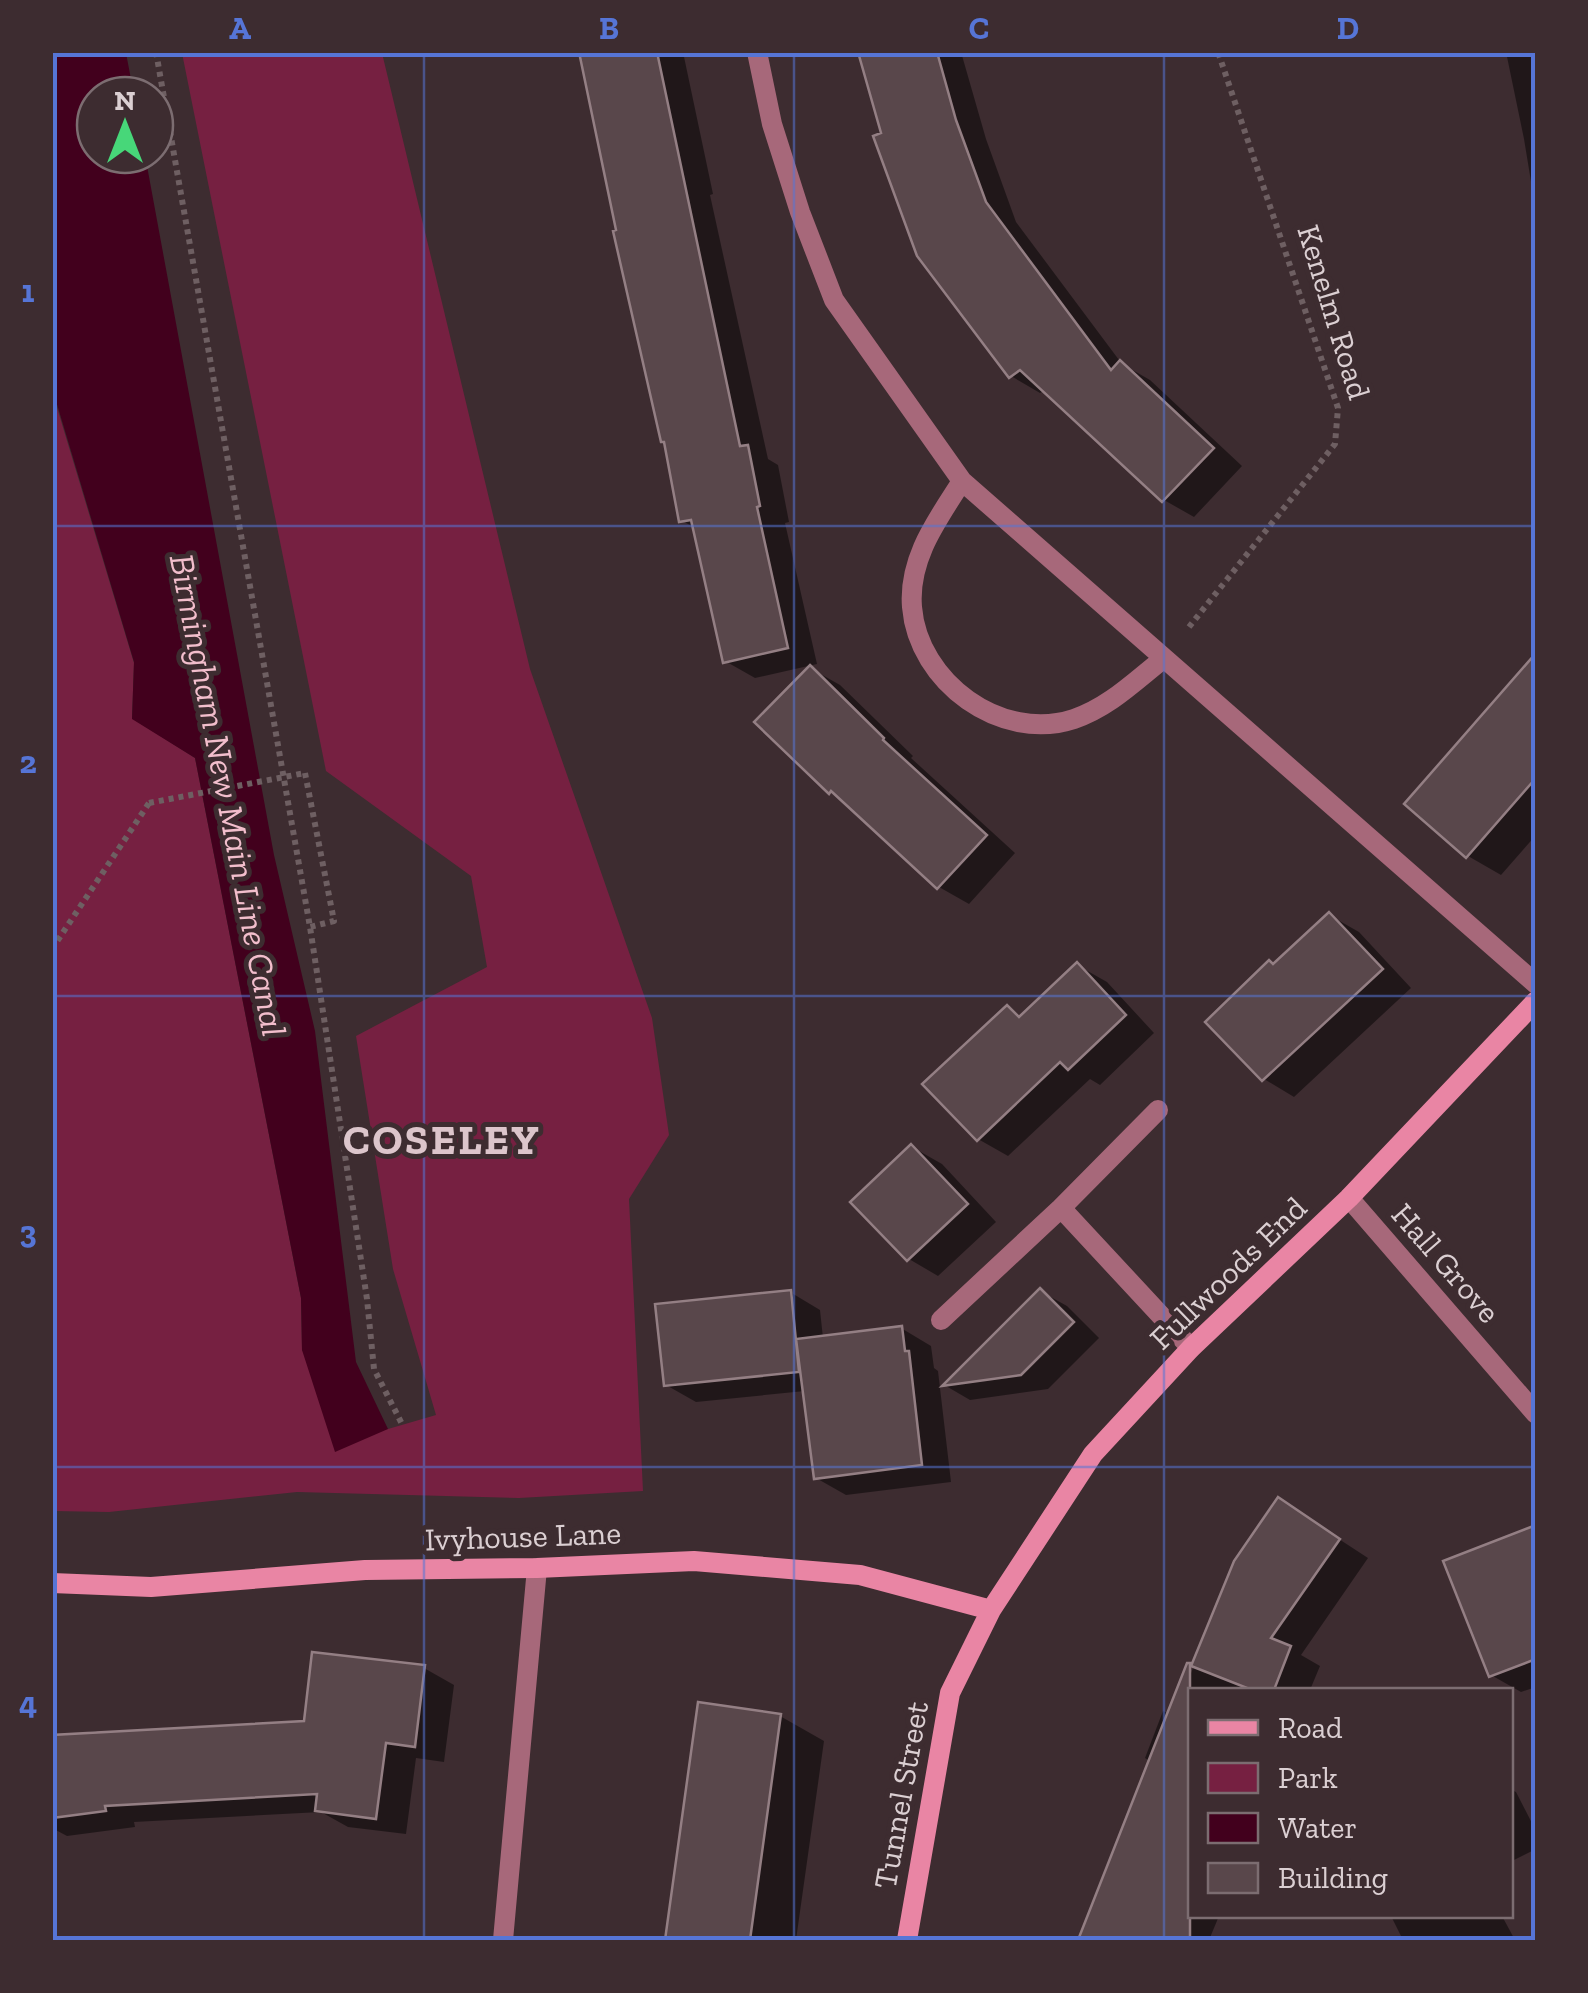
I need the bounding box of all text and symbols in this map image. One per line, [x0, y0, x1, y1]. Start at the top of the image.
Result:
text: A [229, 9, 251, 47]
text: B [599, 9, 619, 47]
text: C [969, 9, 989, 47]
text: D [1337, 9, 1359, 47]
north arrow [75, 75, 175, 175]
text: N [114, 84, 136, 117]
street label: Kenelm Road [1289, 220, 1379, 404]
text: 1 [22, 272, 35, 310]
water label: Birmingham New Main Line Canal [161, 550, 295, 1040]
text: 2 [19, 743, 37, 781]
district label: COSELEY [343, 1114, 541, 1165]
street label: Fullwoods End [1142, 1189, 1315, 1357]
street label: Hall Grove [1384, 1196, 1508, 1330]
text: 3 [19, 1213, 37, 1251]
street label: Ivyhouse Lane [424, 1514, 622, 1558]
text: 4 [19, 1684, 37, 1722]
legend [1188, 1688, 1513, 1918]
street label: Tunnel Street [866, 1698, 936, 1892]
text: Road [1278, 1710, 1343, 1746]
text: Park [1278, 1760, 1338, 1796]
text: Water [1278, 1810, 1357, 1846]
text: Building [1278, 1860, 1388, 1896]

